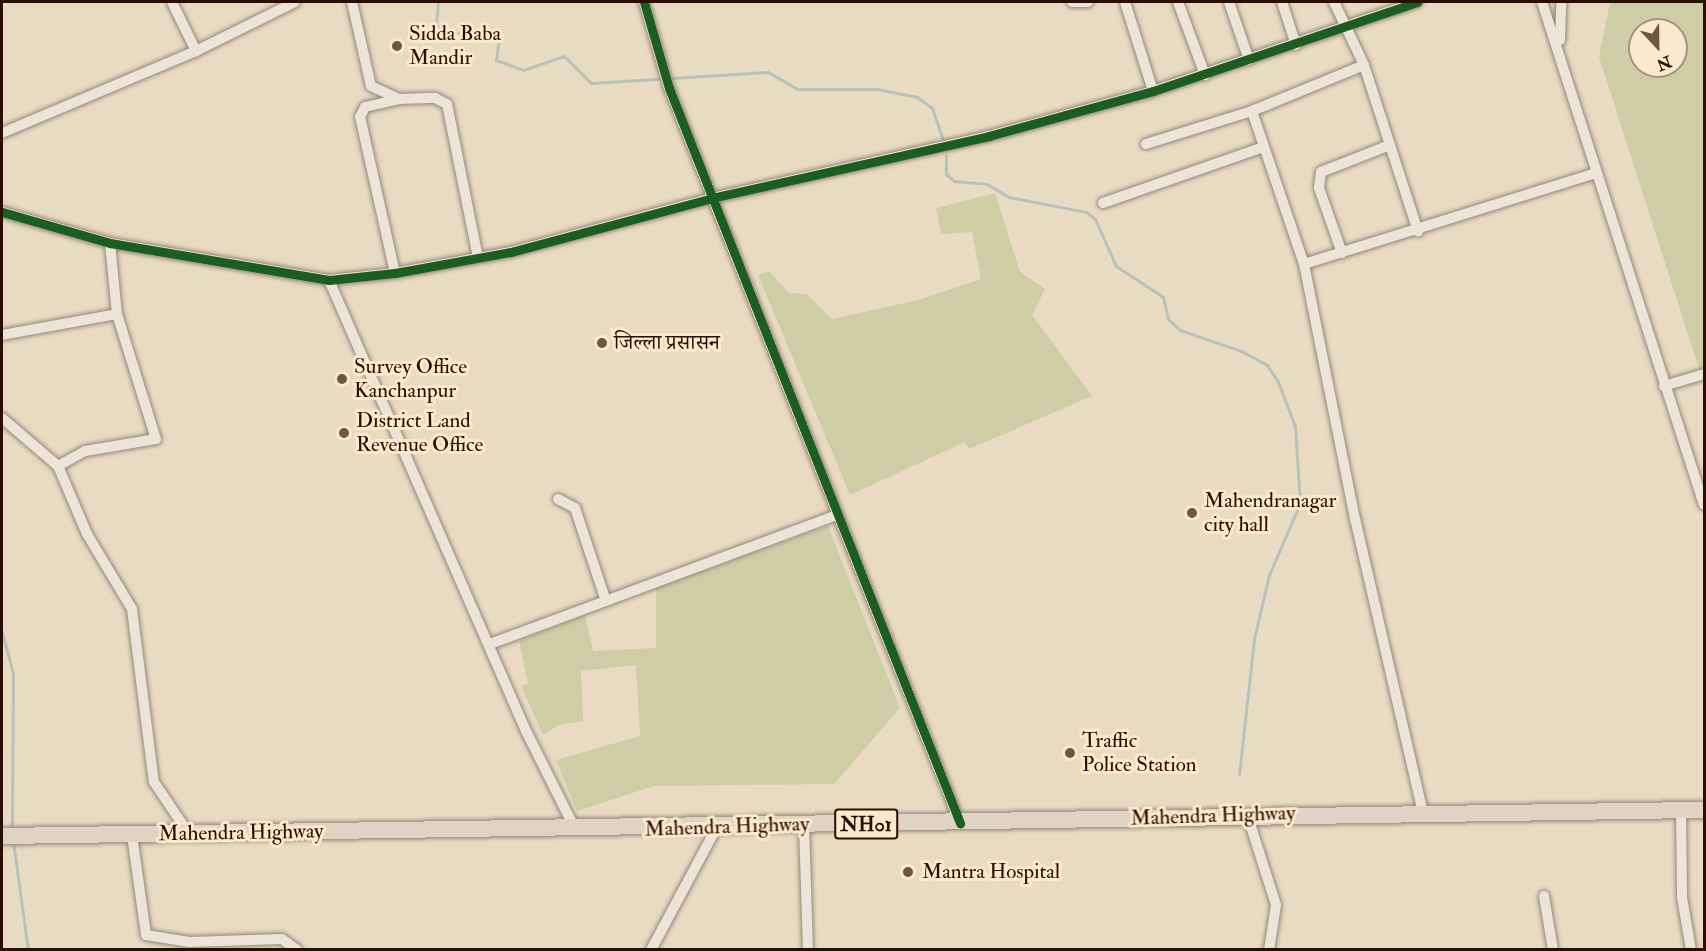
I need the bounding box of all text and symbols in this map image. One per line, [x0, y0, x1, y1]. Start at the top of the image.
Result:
north arrow [1628, 18, 1688, 78]
place label: Sidda Baba Mandir [409, 21, 501, 71]
marker: Sidda Baba Mandir [390, 39, 404, 53]
text: N [1654, 51, 1674, 75]
place label: जिल्ला प्रसासन [614, 330, 720, 356]
marker: जिल्ला प्रसासन [595, 336, 609, 350]
place label: Survey Office Kanchanpur [354, 354, 467, 404]
marker: Survey Office Kanchanpur [335, 372, 349, 386]
place label: District Land Revenue Office [356, 408, 483, 458]
marker: District Land Revenue Office [337, 426, 351, 440]
place label: Mahendranagar city hall [1204, 488, 1336, 538]
marker: Mahendranagar city hall [1185, 506, 1199, 520]
place label: Traffic Police Station [1082, 728, 1197, 778]
marker: Traffic Police Station [1063, 746, 1077, 760]
street label: Mahendra Highway [1130, 801, 1296, 831]
road number: NH01 [833, 807, 899, 841]
street label: Mahendra Highway [644, 812, 810, 842]
street label: Mahendra Highway [158, 819, 324, 847]
place label: Mantra Hospital [922, 859, 1060, 885]
marker: Mantra Hospital [899, 863, 917, 881]

